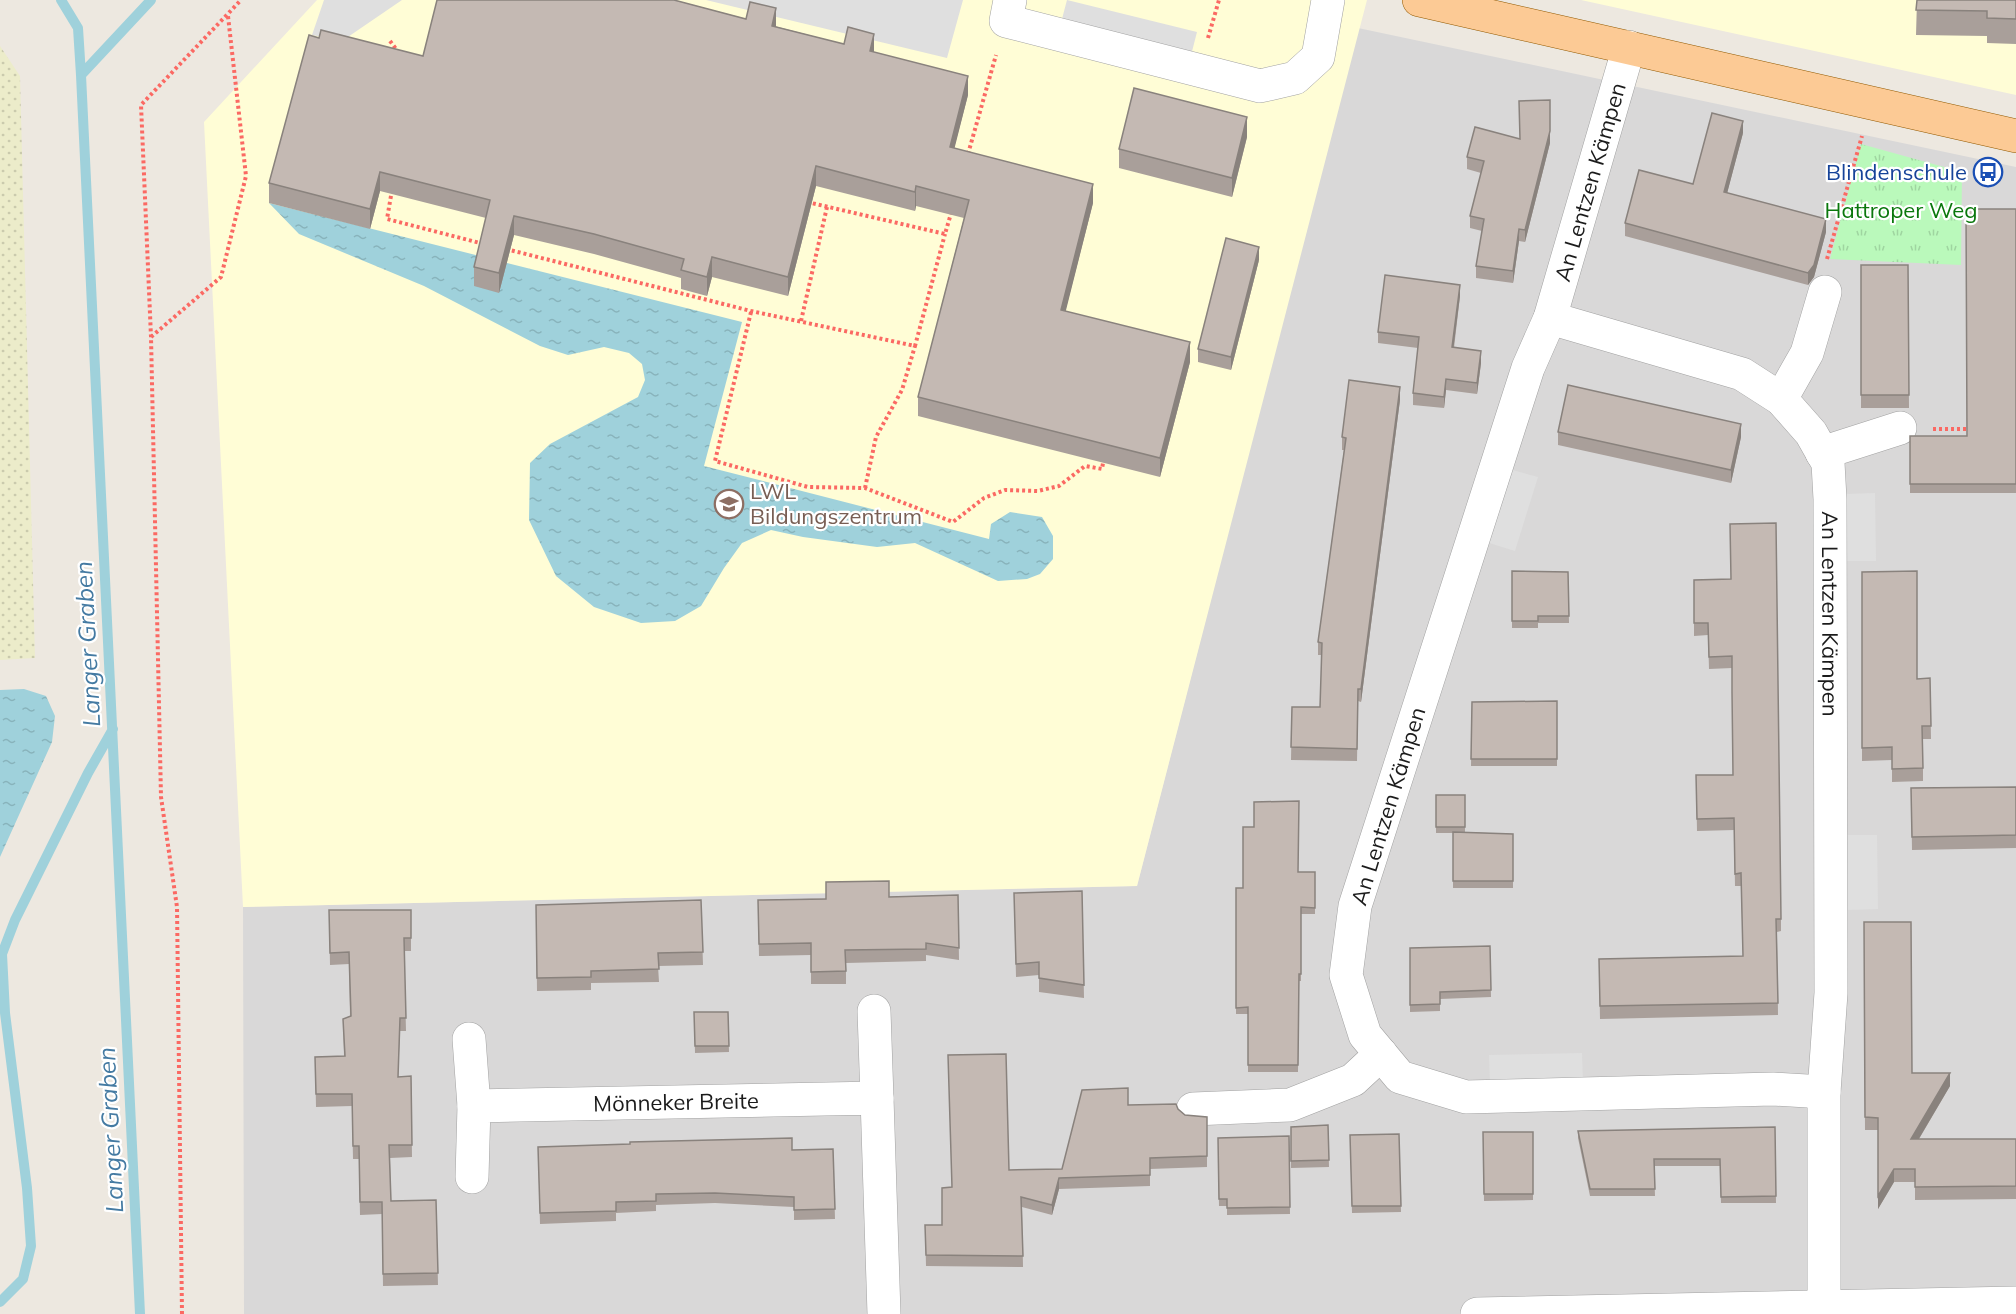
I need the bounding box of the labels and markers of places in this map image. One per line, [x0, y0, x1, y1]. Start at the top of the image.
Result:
bus stop icon: Blindenschule [1972, 156, 2004, 188]
place label: Blindenschule [1826, 158, 1967, 186]
place label: LWL Bildungszentrum [750, 477, 922, 530]
school or university icon: LWL Bildungszentrum [713, 488, 745, 520]

